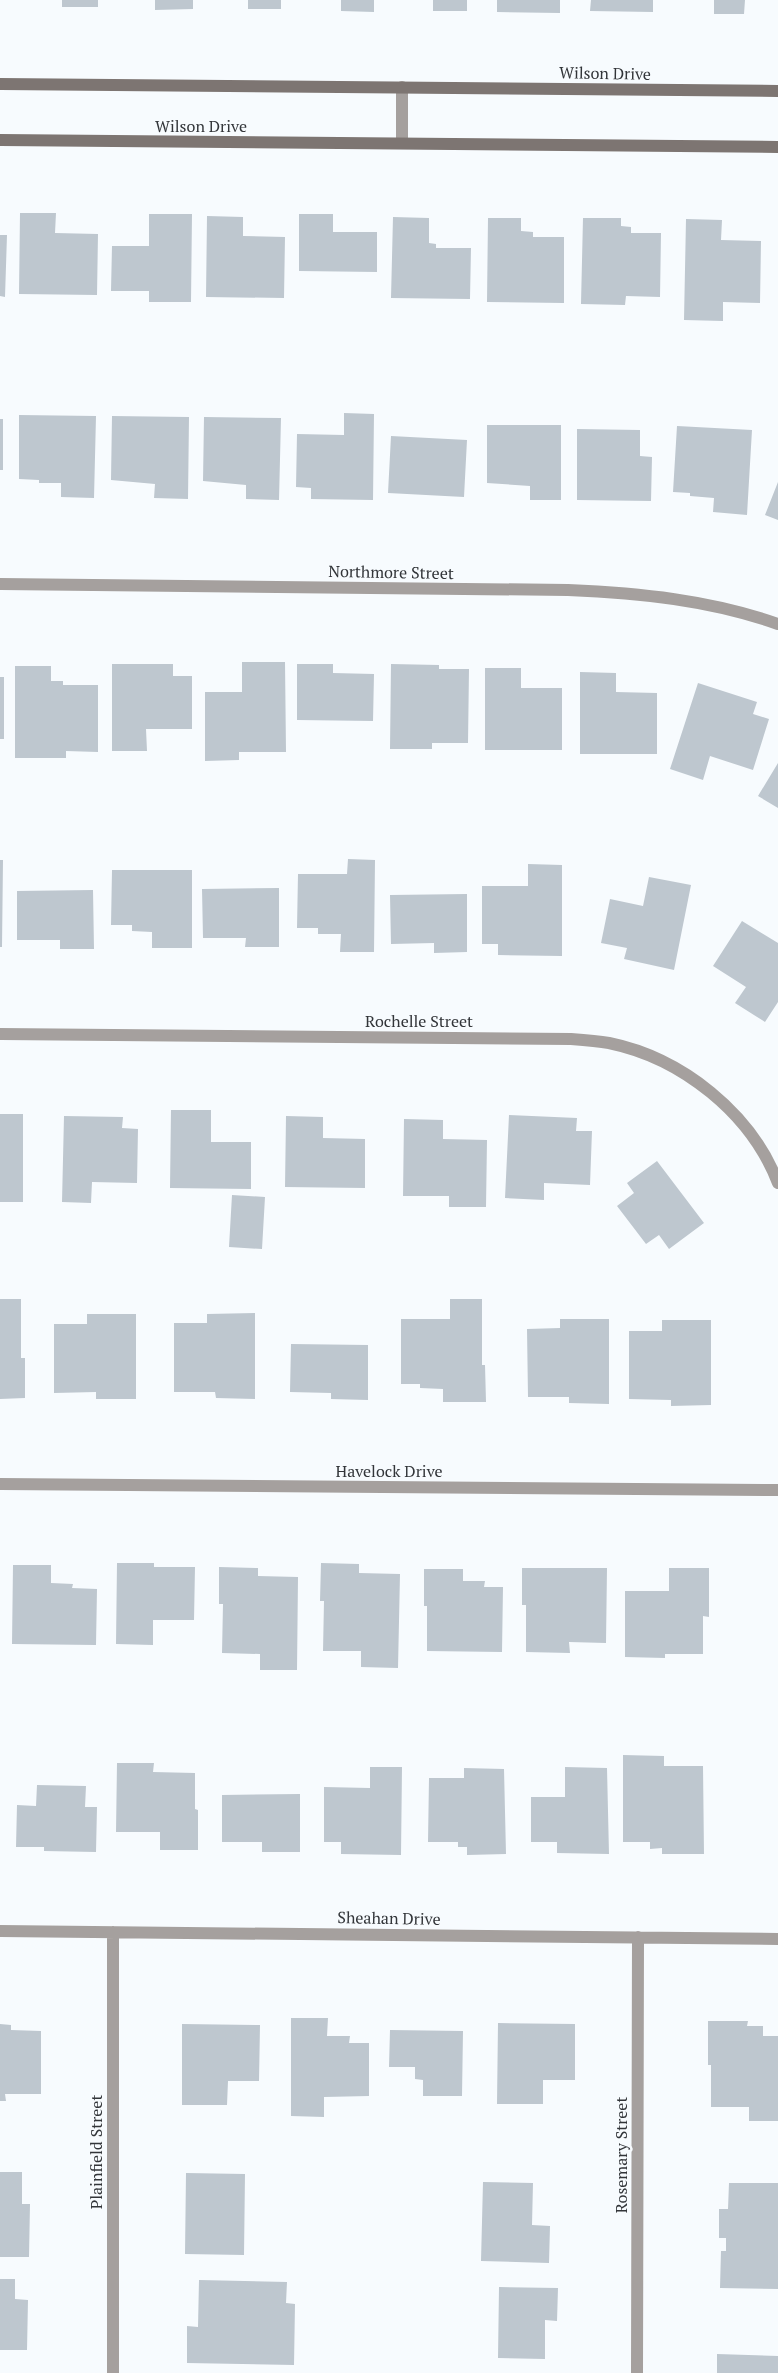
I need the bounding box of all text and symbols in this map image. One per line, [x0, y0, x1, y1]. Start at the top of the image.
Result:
street label: Wilson Drive [559, 61, 651, 85]
street label: Wilson Drive [155, 115, 247, 137]
street label: Northmore Street [328, 560, 454, 584]
street label: Rochelle Street [365, 1010, 473, 1032]
street label: Havelock Drive [335, 1460, 443, 1482]
street label: Sheahan Drive [337, 1906, 441, 1930]
street label: Plainfield Street [85, 2095, 107, 2209]
street label: Rosemary Street [610, 2097, 632, 2213]

